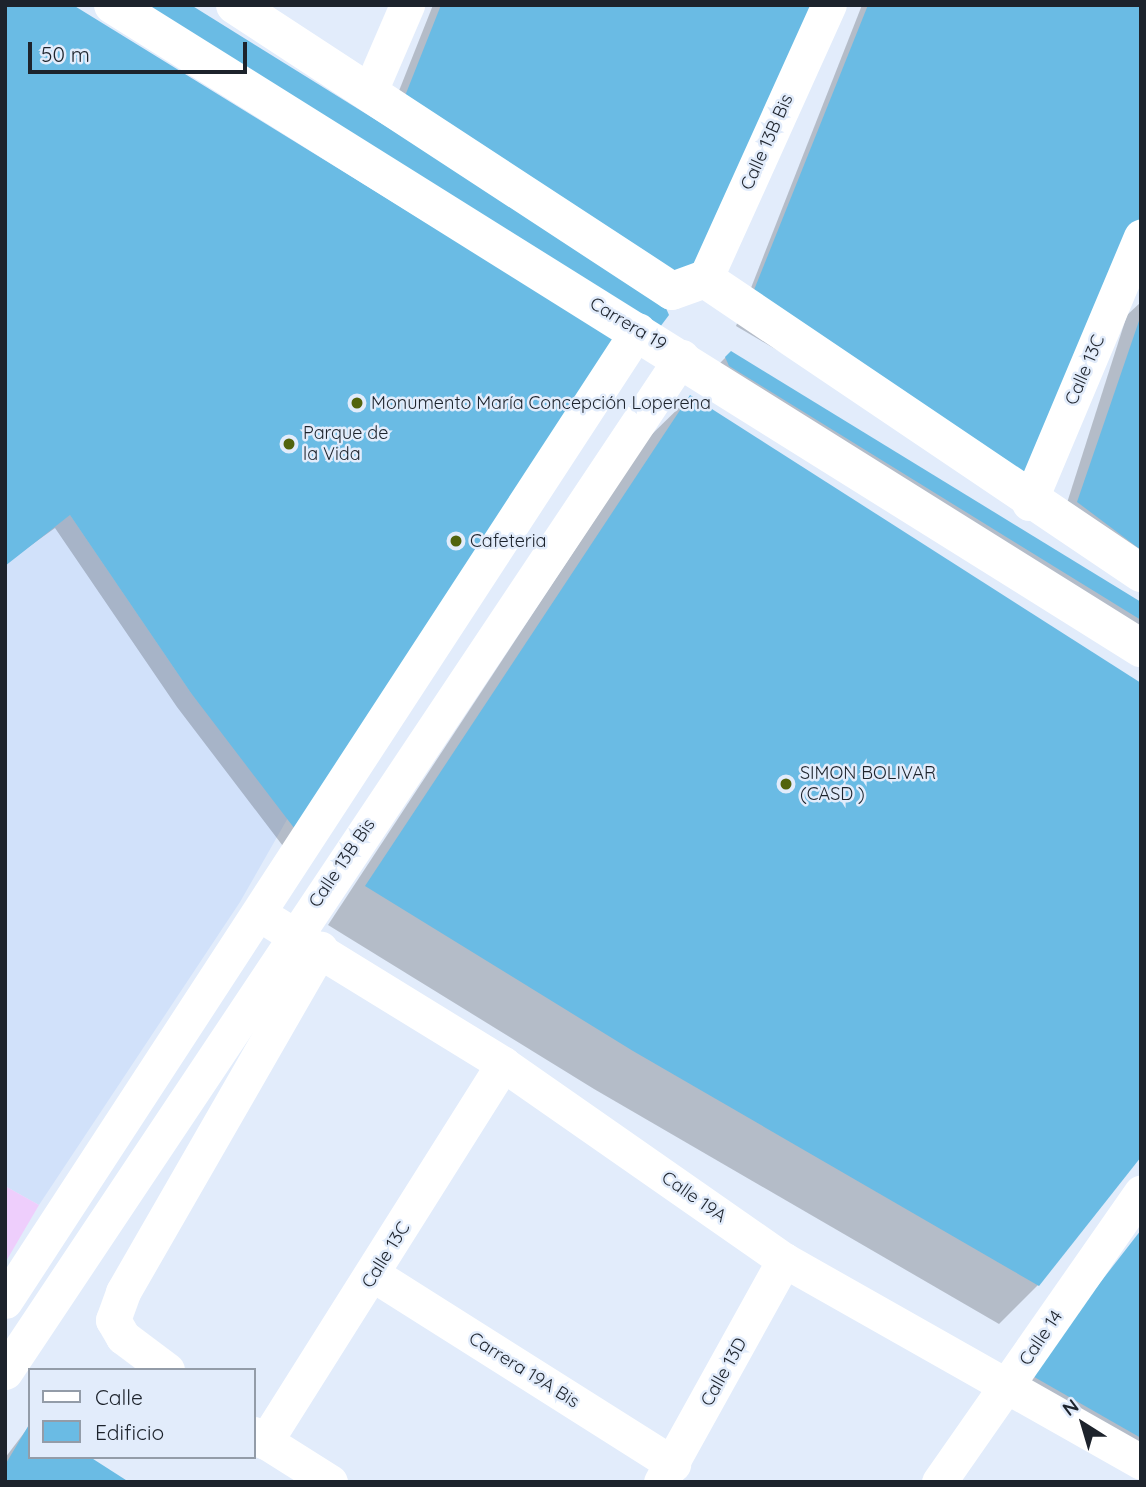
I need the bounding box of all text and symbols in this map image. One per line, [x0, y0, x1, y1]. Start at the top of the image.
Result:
scale bar [32, 28, 250, 72]
text: 50 m [41, 41, 90, 67]
street label: Calle 13B Bis [736, 91, 798, 193]
street label: Carrera 19 [586, 293, 670, 355]
street label: Calle 13C [1061, 332, 1109, 408]
place label: Monumento María Concepción Loperena [371, 392, 711, 414]
marker: Monumento María Concepción Loperena [349, 395, 365, 411]
place label: Parque de la Vida [303, 423, 388, 466]
marker: Parque de la Vida [281, 436, 297, 452]
place label: Cafeteria [470, 530, 547, 552]
marker: Cafeteria [448, 533, 464, 549]
place label: SIMON BOLIVAR (CASD ) [800, 763, 936, 806]
marker: SIMON BOLIVAR (CASD ) [778, 776, 794, 792]
street label: Calle 13B Bis [304, 814, 380, 912]
street label: Calle 19A [657, 1167, 731, 1227]
street label: Calle 13C [357, 1218, 415, 1292]
street label: Calle 14 [1015, 1306, 1067, 1370]
street label: Carrera 19A Bis [465, 1327, 583, 1413]
street label: Calle 13D [696, 1334, 752, 1410]
legend [28, 1368, 256, 1459]
text: Calle [95, 1384, 143, 1410]
north arrow [1048, 1389, 1118, 1459]
text: N [1058, 1393, 1083, 1421]
text: Edificio [95, 1419, 164, 1445]

